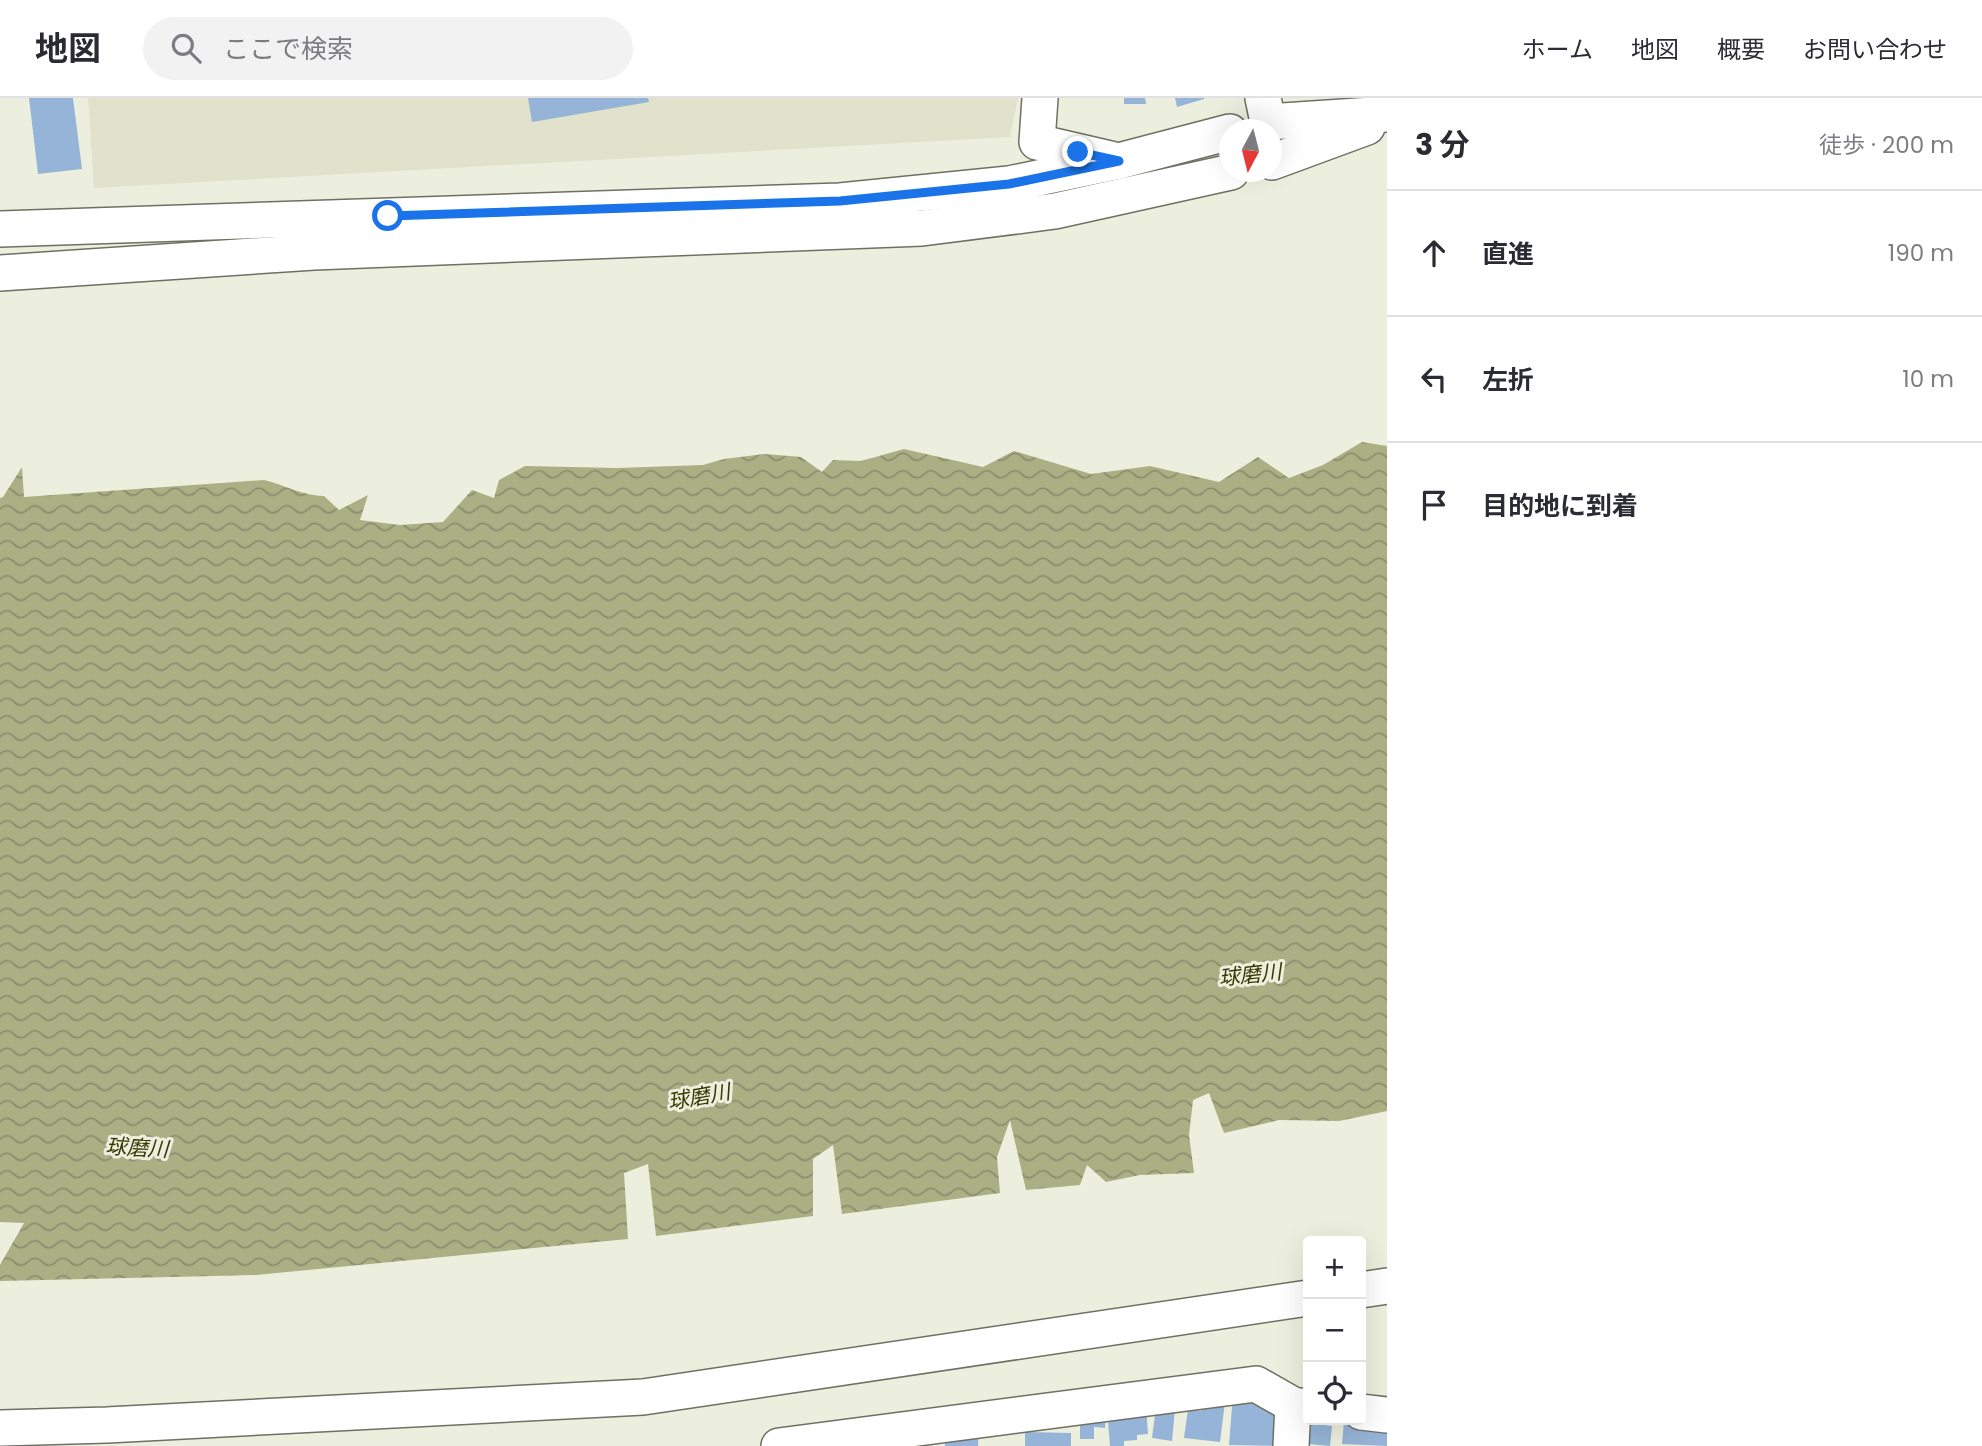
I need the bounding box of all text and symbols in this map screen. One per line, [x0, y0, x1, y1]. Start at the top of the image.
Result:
search box [143, 17, 633, 80]
text: 地図 [35, 25, 101, 72]
icon: search [167, 29, 205, 67]
text: ここで検索 [223, 31, 353, 67]
text: ホーム [1522, 33, 1593, 66]
text: 地図 [1631, 33, 1679, 66]
text: 概要 [1717, 33, 1765, 66]
text: お問い合わせ [1803, 33, 1947, 66]
north arrow [1219, 119, 1282, 182]
text: 3 分 [1415, 123, 1470, 166]
text: 徒歩 · 200 m [1819, 129, 1954, 161]
route end [1062, 136, 1093, 167]
route start [372, 200, 403, 231]
icon: ahead [1415, 234, 1453, 272]
text: 直進 [1482, 236, 1534, 272]
text: 190 m [1888, 237, 1954, 269]
icon: left [1415, 360, 1453, 398]
text: 左折 [1482, 362, 1534, 398]
text: 10 m [1902, 363, 1954, 395]
icon: arrive [1415, 486, 1453, 524]
text: 目的地に到着 [1482, 488, 1638, 524]
water label: 球磨川 [1217, 957, 1285, 992]
water label: 球磨川 [665, 1076, 734, 1116]
water label: 球磨川 [105, 1131, 171, 1164]
map controls [1303, 1236, 1366, 1425]
button: + [1303, 1236, 1366, 1299]
button: − [1303, 1299, 1366, 1362]
button: locate [1303, 1362, 1366, 1425]

